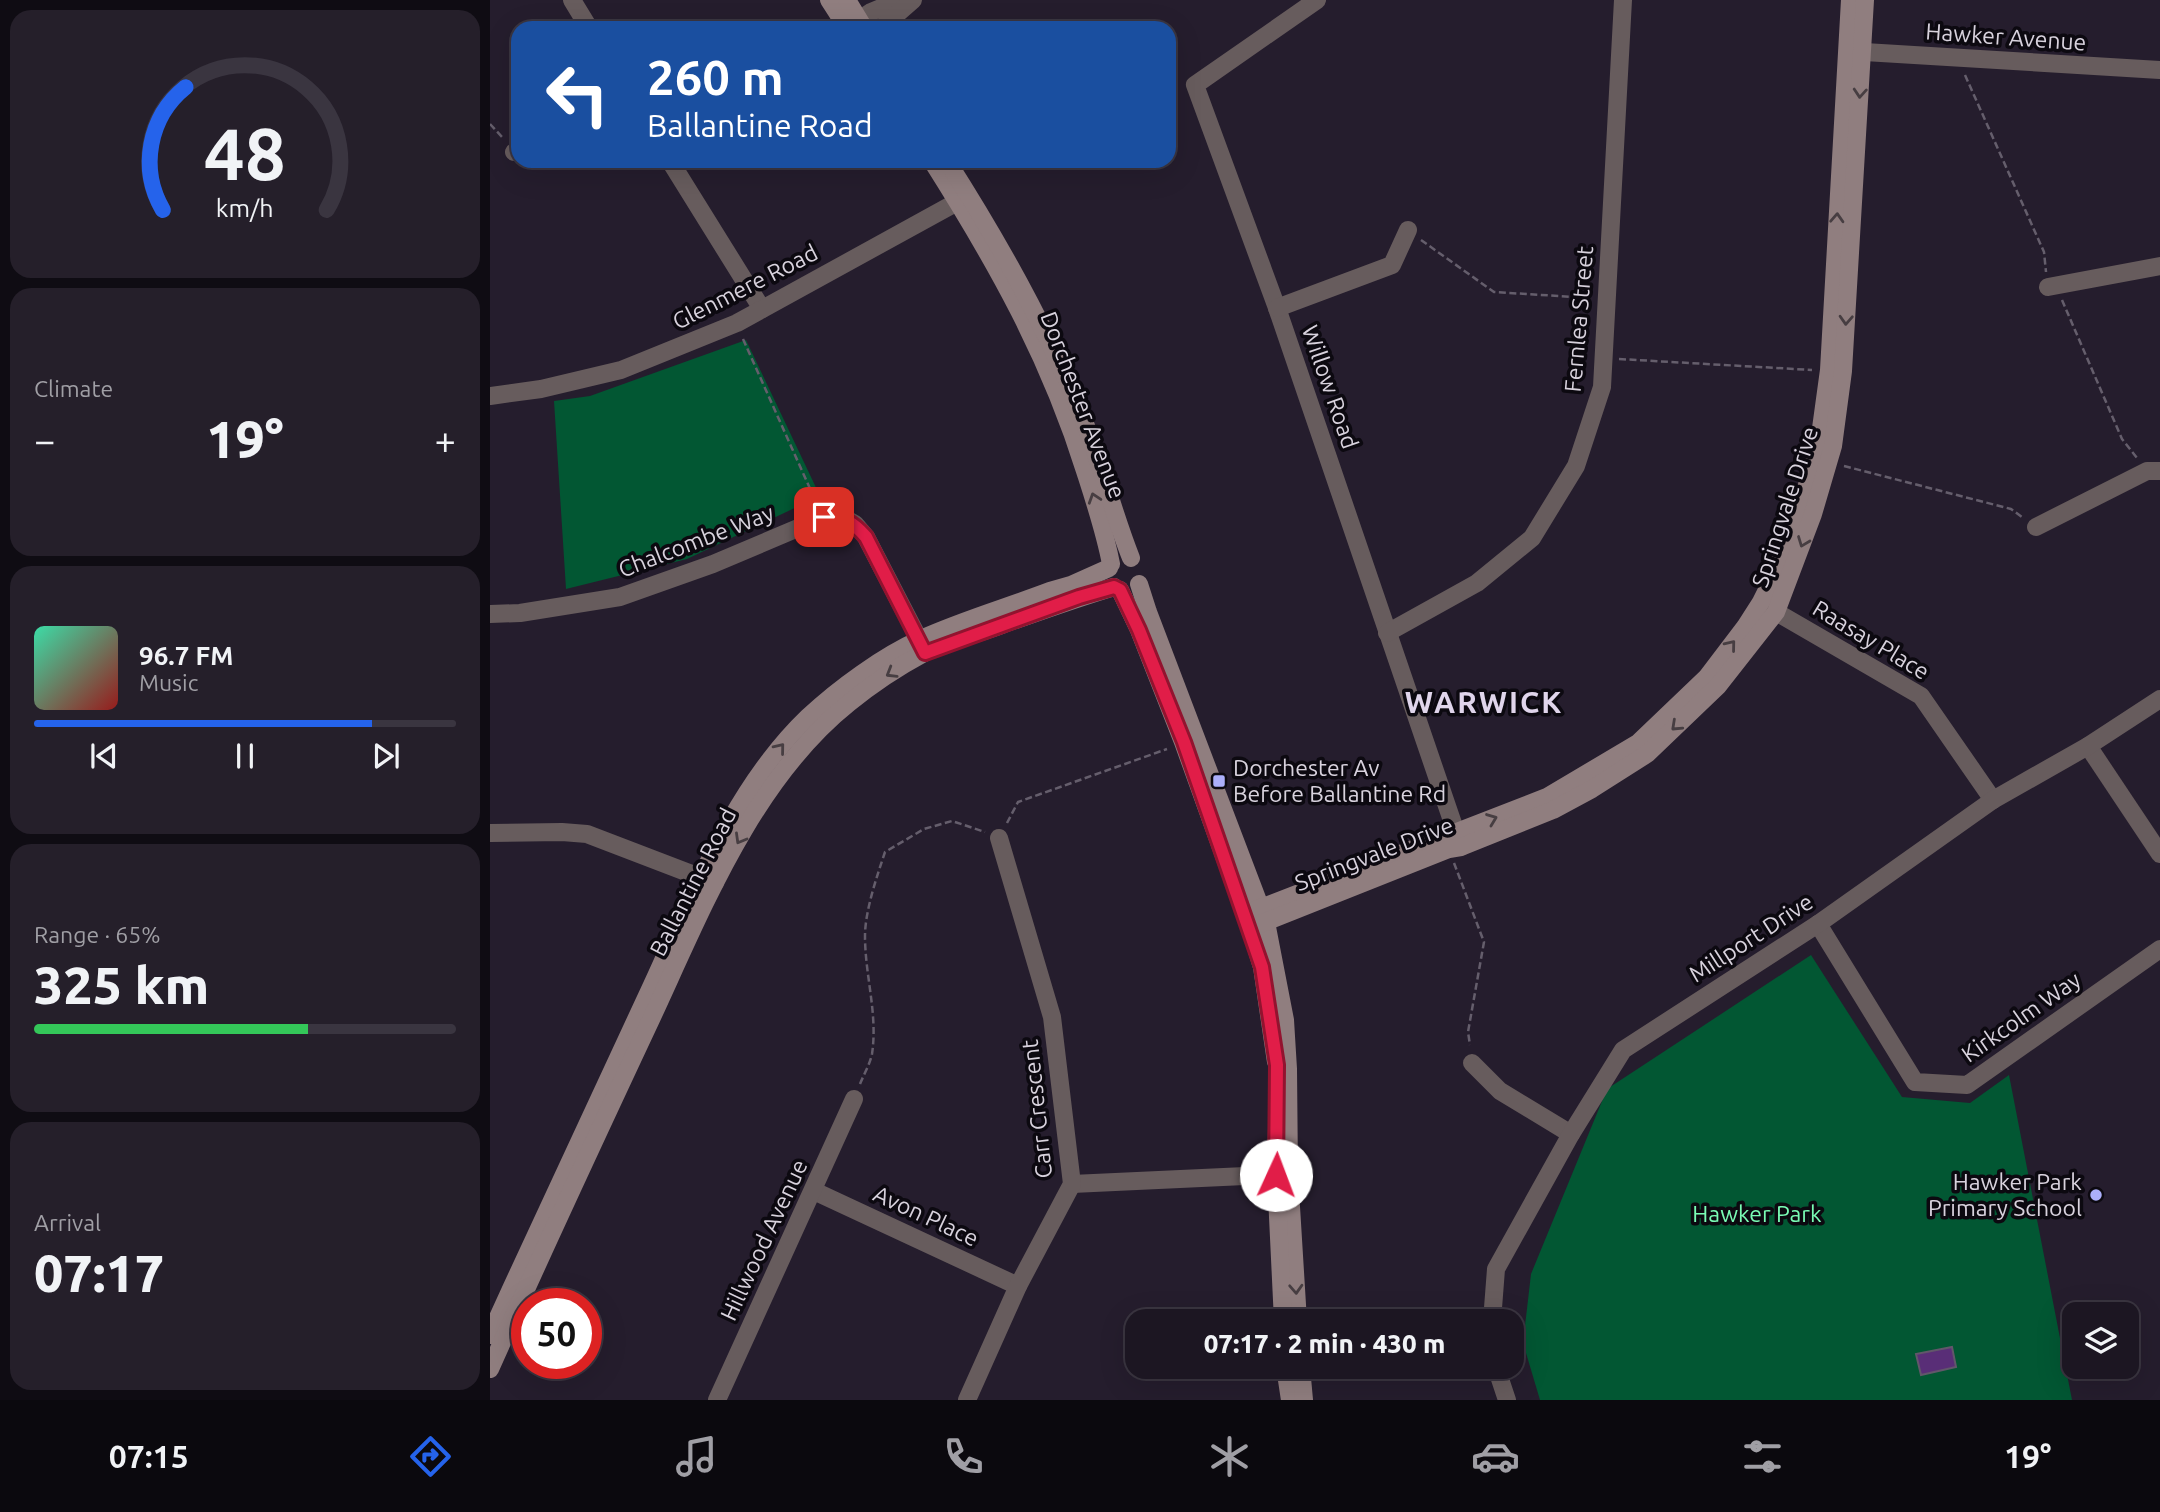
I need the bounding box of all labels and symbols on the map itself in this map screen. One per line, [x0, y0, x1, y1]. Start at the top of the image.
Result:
street label: Hawker Avenue [1925, 18, 2087, 55]
one-way arrow [1853, 87, 1868, 98]
one-way arrow [1829, 212, 1844, 223]
street label: Glenmere Road [668, 239, 821, 334]
street label: Fernlea Street [1560, 245, 1597, 393]
street label: Dorchester Avenue [1036, 308, 1131, 502]
one-way arrow [1839, 314, 1854, 325]
street label: Willow Road [1298, 322, 1363, 452]
street label: Springvale Drive [1747, 423, 1822, 590]
pin [794, 487, 854, 547]
one-way arrow [1088, 492, 1102, 505]
street label: Chalcombe Way [615, 499, 777, 582]
one-way arrow [1797, 535, 1811, 547]
street label: Raasay Place [1809, 595, 1934, 684]
one-way arrow [1723, 640, 1735, 653]
one-way arrow [886, 665, 899, 678]
district label: WARWICK [1405, 685, 1563, 719]
one-way arrow [1671, 717, 1684, 730]
one-way arrow [772, 744, 785, 756]
place label: Dorchester Av Before Ballantine Rd [1233, 755, 1446, 806]
marker: Dorchester Av Before Ballantine Rd [1211, 773, 1227, 789]
street label: Ballantine Road [645, 804, 741, 960]
street label: Springvale Drive [1291, 812, 1456, 895]
one-way arrow [1485, 813, 1497, 827]
one-way arrow [735, 832, 748, 844]
street label: Millport Drive [1684, 888, 1817, 987]
street label: Kirkcolm Way [1957, 967, 2085, 1067]
street label: Carr Crescent [1017, 1038, 1056, 1180]
position arrow [1239, 1138, 1313, 1212]
street label: Hillwood Avenue [715, 1155, 812, 1324]
place label: Hawker Park Primary School [1928, 1169, 2082, 1220]
street label: Avon Place [870, 1180, 983, 1251]
marker: Hawker Park Primary School [2088, 1187, 2104, 1203]
park label: Hawker Park [1692, 1201, 1822, 1226]
one-way arrow [1288, 1283, 1303, 1294]
speed limit sign: 50 [511, 1288, 602, 1379]

